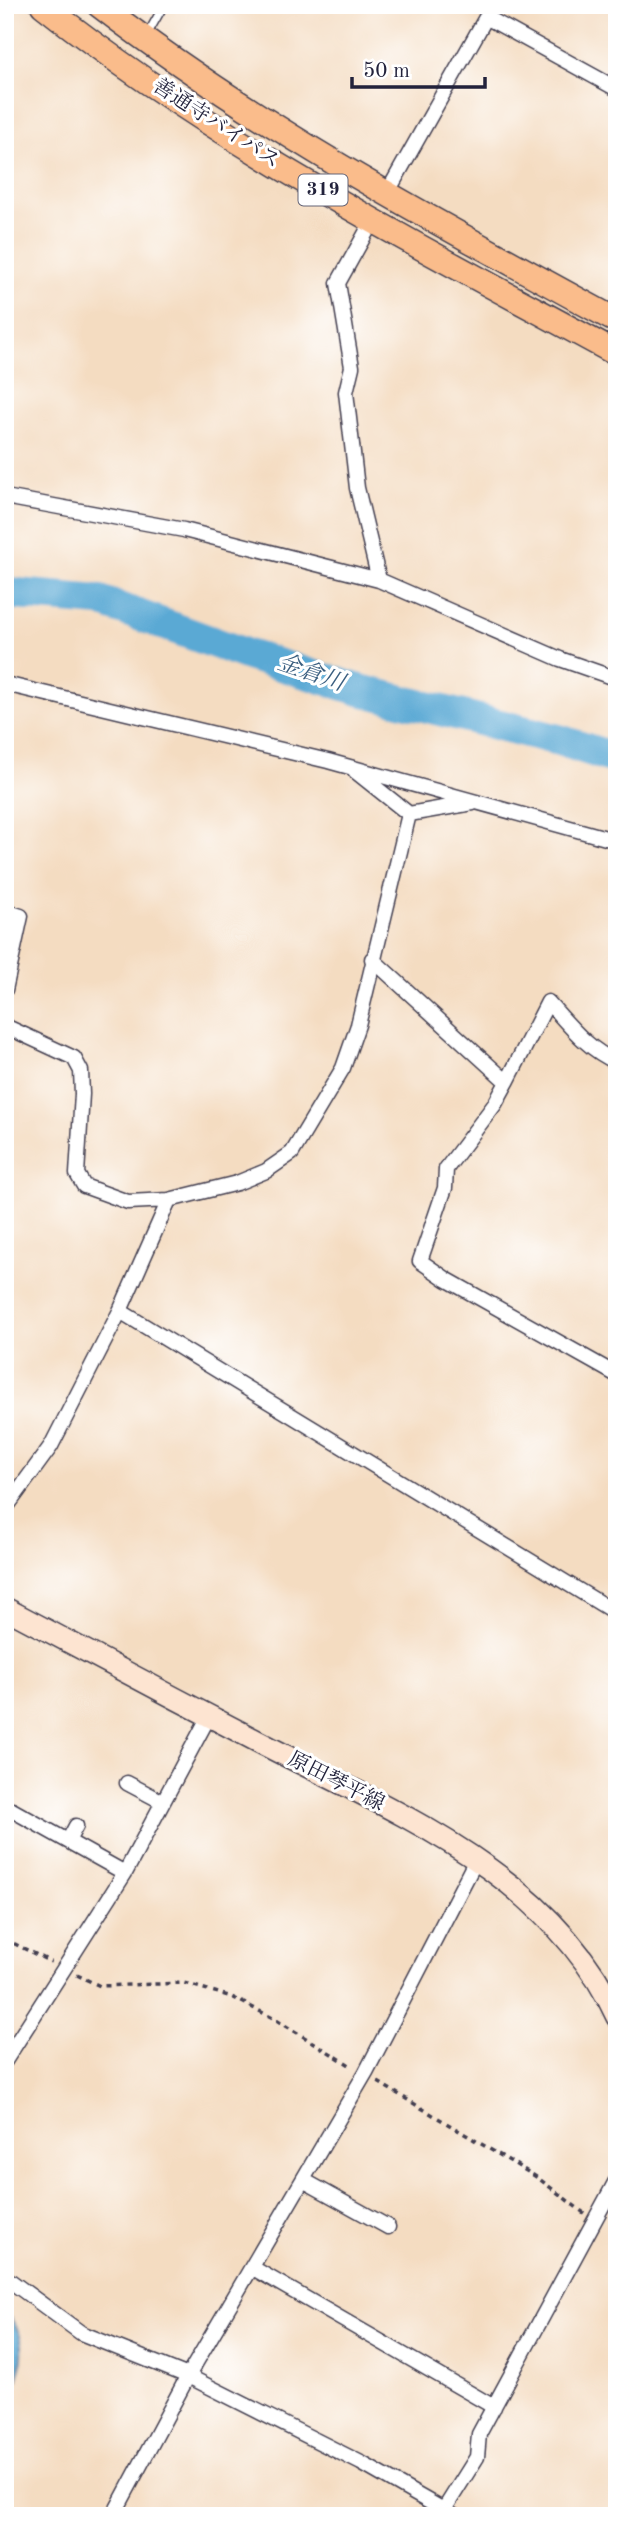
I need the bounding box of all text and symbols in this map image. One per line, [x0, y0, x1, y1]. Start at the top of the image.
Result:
scale bar [352, 46, 486, 90]
text: 50 m [363, 61, 410, 82]
street label: 善通寺バイパス [149, 74, 284, 173]
road number: 319 [298, 174, 348, 206]
water label: 金倉川 [275, 649, 351, 696]
street label: 原田琴平線 [284, 1747, 388, 1815]

